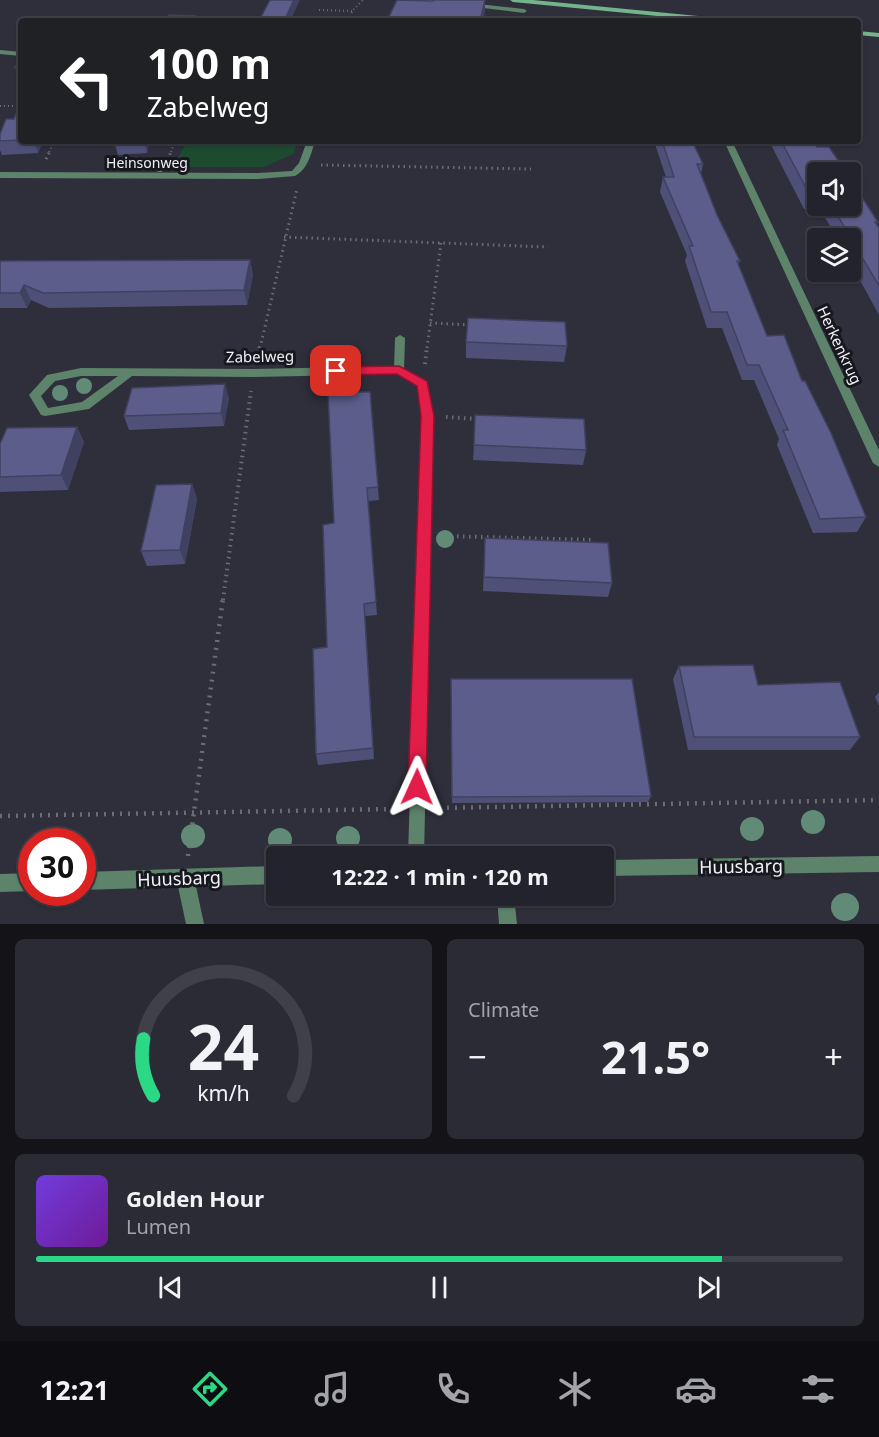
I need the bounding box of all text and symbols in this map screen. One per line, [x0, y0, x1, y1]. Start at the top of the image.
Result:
text: 100 m [147, 34, 271, 91]
icon: left [48, 42, 126, 120]
text: Zabelweg [147, 88, 269, 125]
street label: Heinsonweg [106, 153, 188, 172]
map controls [807, 162, 861, 282]
button: sound [807, 162, 861, 216]
button: layers [807, 228, 861, 282]
street label: Herkenkrug [813, 303, 867, 387]
street label: Zabelweg [226, 345, 294, 367]
pin [310, 345, 361, 396]
icon: arrive [319, 354, 352, 387]
position arrow [385, 755, 449, 819]
speed limit sign: 30 [18, 828, 96, 906]
street label: Huusbarg [699, 853, 783, 879]
text: 12:22 · 1 min · 120 m [331, 861, 549, 891]
street label: Huusbarg [137, 865, 221, 891]
text: Climate [468, 996, 539, 1023]
text: 24 [188, 1003, 259, 1088]
text: 21.5° [601, 1026, 710, 1087]
text: − [468, 1034, 487, 1079]
text: + [824, 1034, 843, 1079]
text: km/h [197, 1078, 250, 1107]
text: Golden Hour [126, 1183, 264, 1213]
text: Lumen [126, 1213, 191, 1240]
icon: previous [154, 1271, 187, 1304]
icon: pause [423, 1271, 456, 1304]
icon: next [692, 1271, 725, 1304]
icon: directions [189, 1368, 231, 1410]
icon: music [311, 1368, 353, 1410]
icon: phone [432, 1368, 474, 1410]
icon: climate [554, 1368, 596, 1410]
icon: car [675, 1368, 717, 1410]
icon: filters [797, 1368, 839, 1410]
text: 12:21 [40, 1371, 109, 1408]

